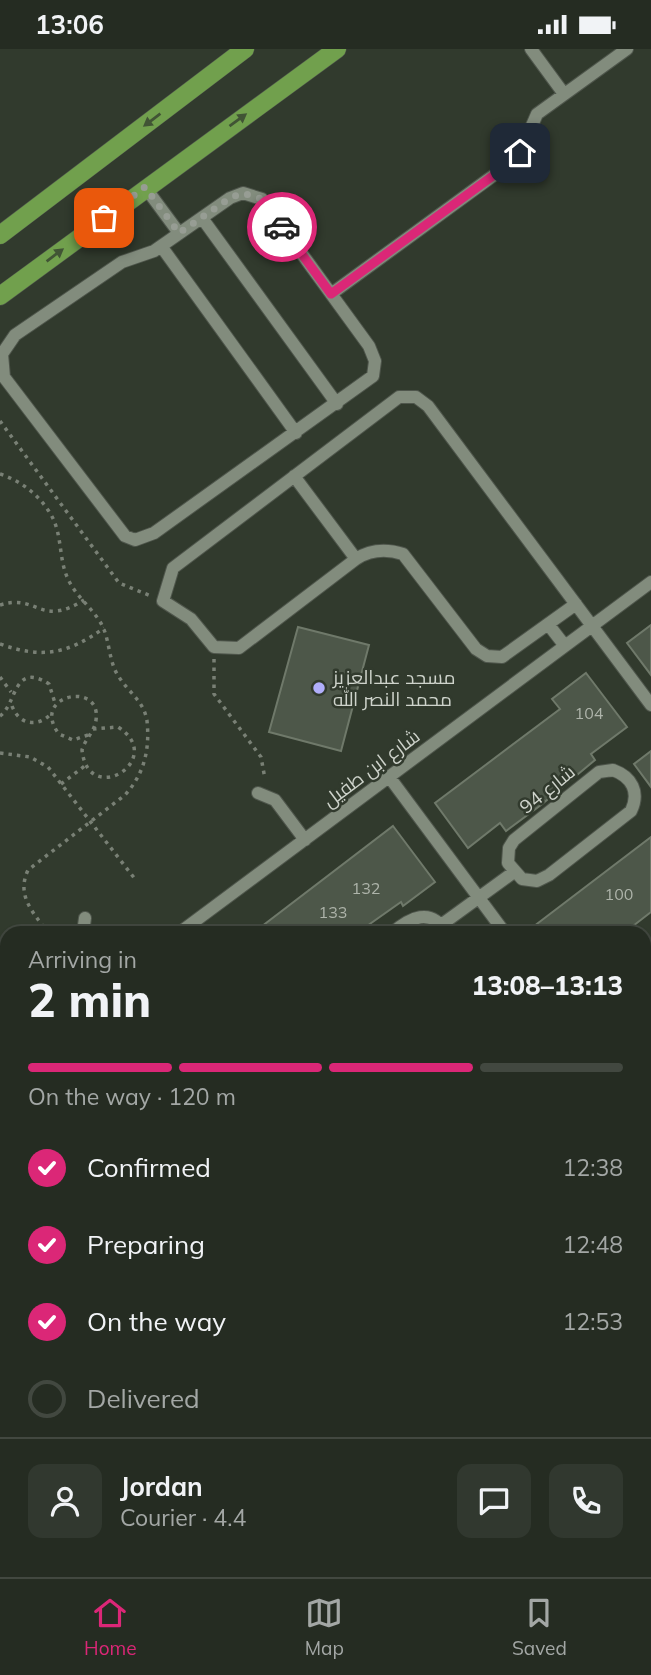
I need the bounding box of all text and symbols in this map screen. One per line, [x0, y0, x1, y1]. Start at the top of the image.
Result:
text: 13:06 [35, 8, 104, 41]
one-way arrow [142, 113, 161, 127]
one-way arrow [229, 113, 247, 127]
pin [490, 123, 550, 183]
icon: home [501, 134, 539, 172]
pin [74, 188, 134, 248]
courier [247, 192, 317, 262]
icon: bag [85, 199, 123, 237]
icon: car [263, 208, 301, 246]
one-way arrow [45, 248, 64, 262]
place label: مسجد عبدالعزيز محمد النصر الله [332, 665, 456, 711]
marker: مسجد عبدالعزيز محمد النصر الله [311, 680, 327, 696]
house number: 104 [575, 703, 604, 723]
street label: شارع ابن طفيل [318, 724, 425, 814]
street label: شارع 94 [514, 759, 581, 820]
house number: 132 [352, 878, 380, 898]
house number: 100 [605, 884, 633, 904]
house number: 133 [319, 902, 347, 922]
text: Arriving in [28, 945, 137, 974]
text: 13:08–13:13 [472, 969, 623, 1002]
text: 2 min [28, 971, 151, 1029]
text: On the way · 120 m [28, 1082, 236, 1111]
icon: check [28, 1149, 66, 1187]
text: Confirmed [87, 1151, 211, 1184]
text: 12:38 [563, 1153, 623, 1182]
icon: check [28, 1226, 66, 1264]
text: Preparing [87, 1228, 205, 1261]
text: 12:48 [563, 1230, 623, 1259]
icon: check [28, 1303, 66, 1341]
text: On the way [87, 1305, 226, 1338]
text: 12:53 [563, 1307, 623, 1336]
text: Delivered [87, 1382, 200, 1415]
button: person [28, 1464, 102, 1538]
button: chat [457, 1464, 531, 1538]
button: phone [549, 1464, 623, 1538]
text: Jordan [120, 1470, 203, 1503]
text: Courier · 4.4 [120, 1503, 246, 1532]
tab: Home [84, 1594, 137, 1660]
tab: Map [305, 1594, 344, 1660]
tab: Saved [512, 1594, 567, 1660]

